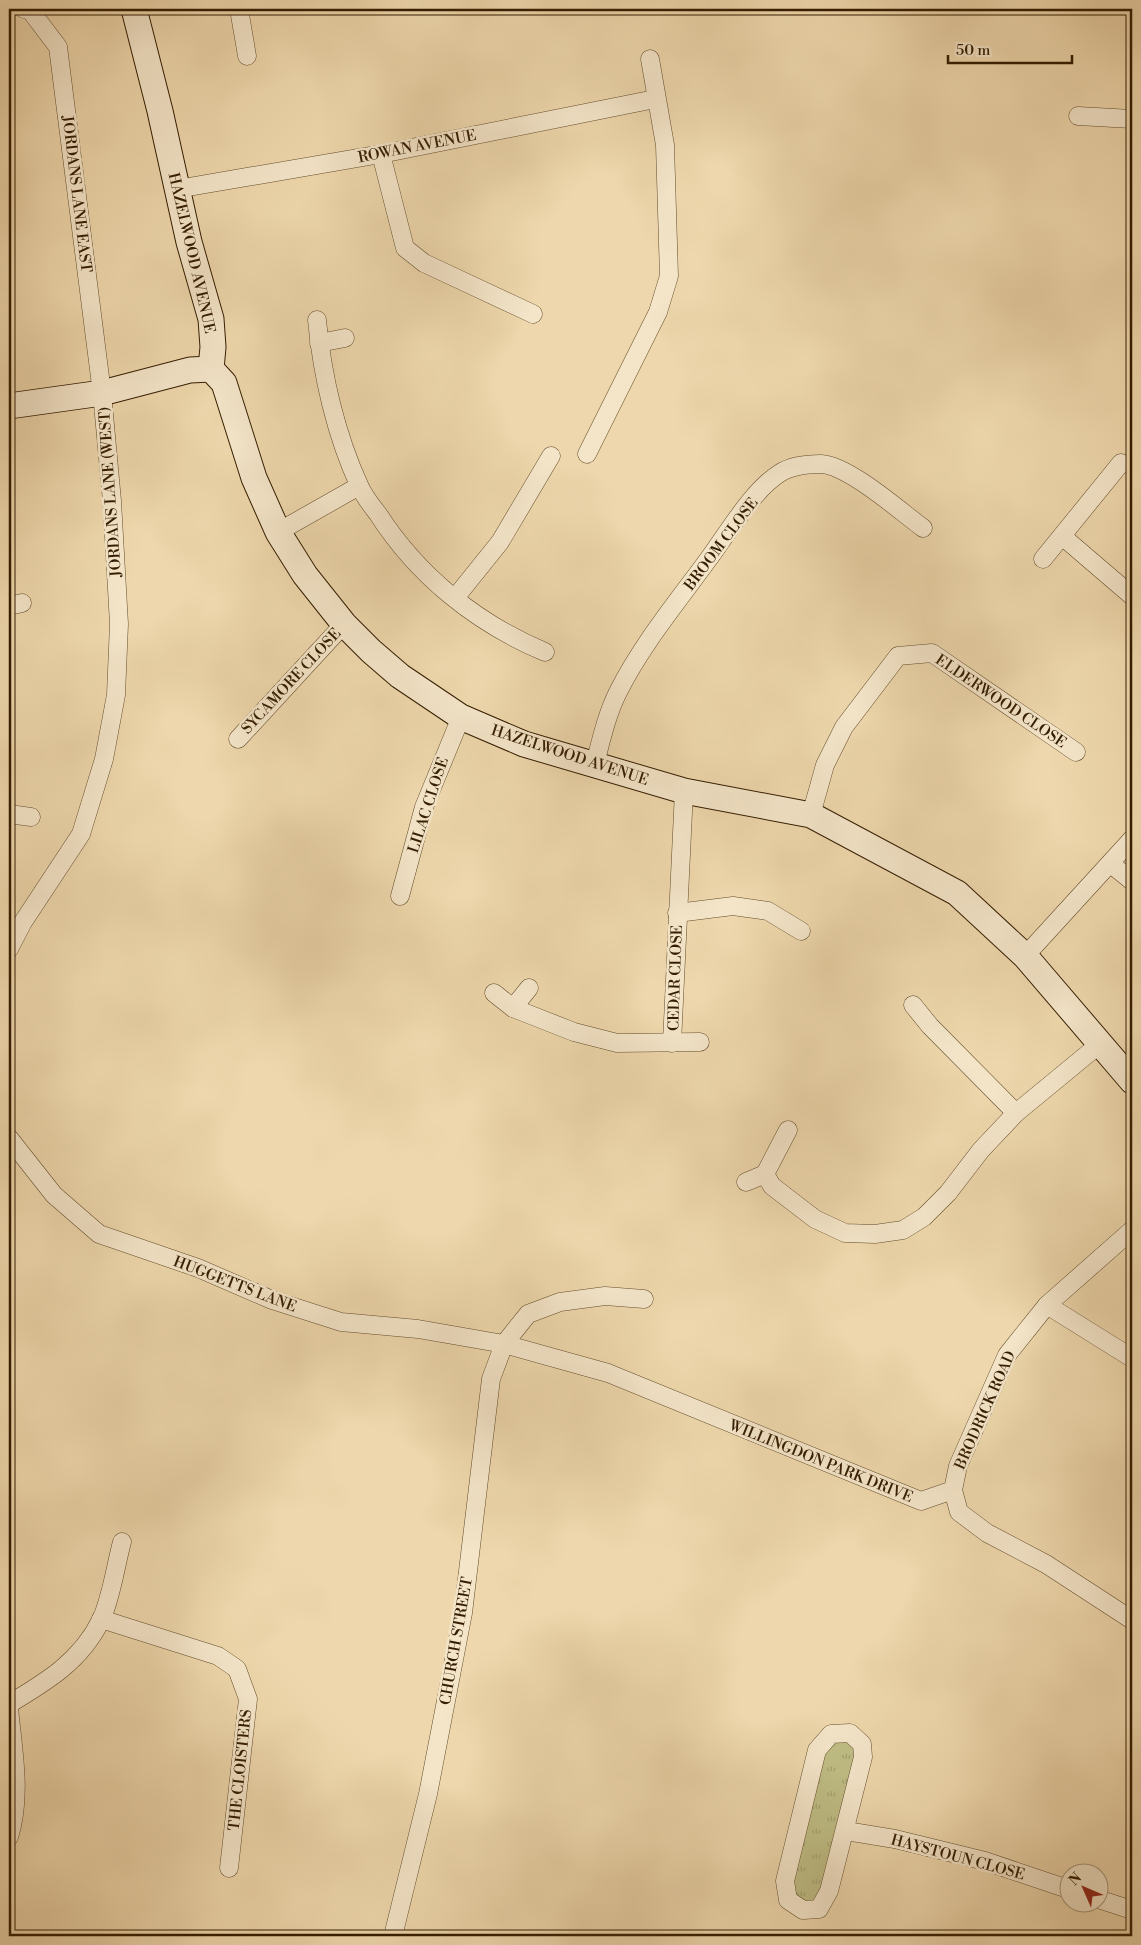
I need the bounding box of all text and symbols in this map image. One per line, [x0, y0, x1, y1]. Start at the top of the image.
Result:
scale bar [948, 32, 1072, 64]
text: 50 m [956, 41, 990, 60]
street label: JORDANS LANE EAST [57, 113, 96, 274]
street label: ROWAN AVENUE [356, 126, 478, 167]
street label: HAZELWOOD AVENUE [164, 171, 219, 335]
street label: JORDANS LANE (WEST) [95, 406, 126, 579]
street label: BROOM CLOSE [680, 494, 763, 595]
street label: SYCAMORE CLOSE [237, 624, 345, 738]
street label: ELDERWOOD CLOSE [932, 650, 1070, 752]
street label: HAZELWOOD AVENUE [489, 721, 651, 790]
street label: LILAC CLOSE [404, 755, 453, 856]
street label: CEDAR CLOSE [664, 925, 687, 1031]
street label: HUGGETTS LANE [170, 1252, 299, 1317]
street label: BRODRICK ROAD [950, 1348, 1020, 1473]
street label: WILLINGDON PARK DRIVE [725, 1415, 915, 1507]
street label: CHURCH STREET [436, 1575, 477, 1707]
street label: THE CLOISTERS [225, 1708, 256, 1832]
street label: HAYSTOUN CLOSE [889, 1830, 1027, 1885]
north arrow [1058, 1862, 1108, 1912]
text: N [1065, 1869, 1086, 1890]

